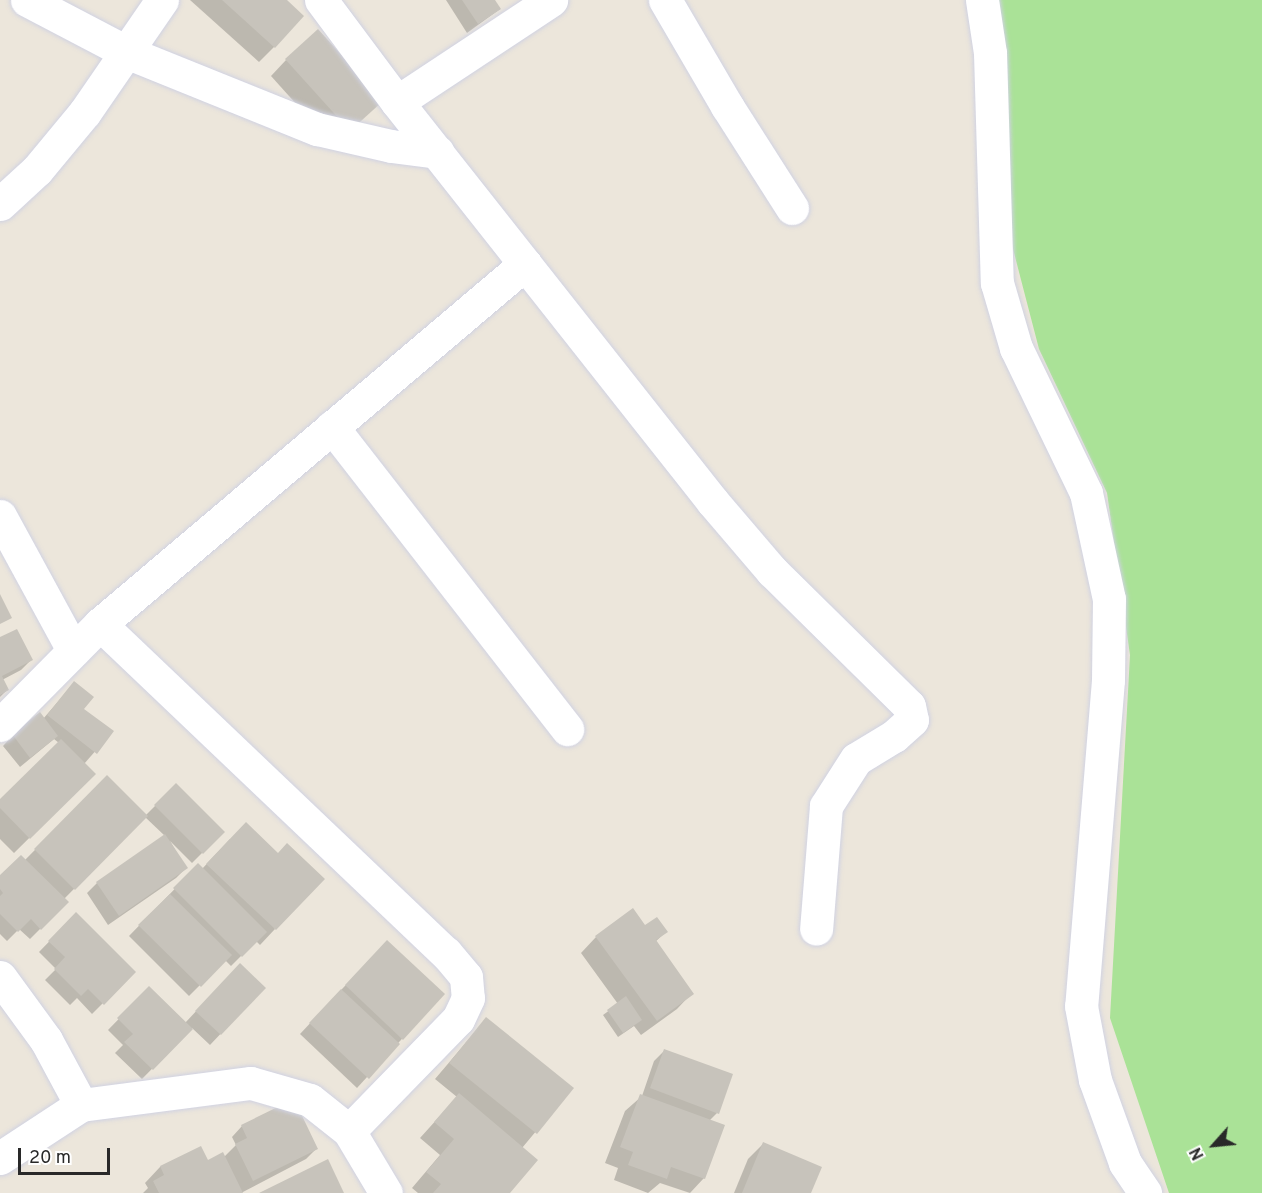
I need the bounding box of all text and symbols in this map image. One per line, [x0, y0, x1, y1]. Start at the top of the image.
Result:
north arrow [1184, 1115, 1244, 1175]
scale bar [21, 1136, 112, 1174]
text: N [1186, 1144, 1209, 1163]
text: 20 m [29, 1147, 71, 1170]

